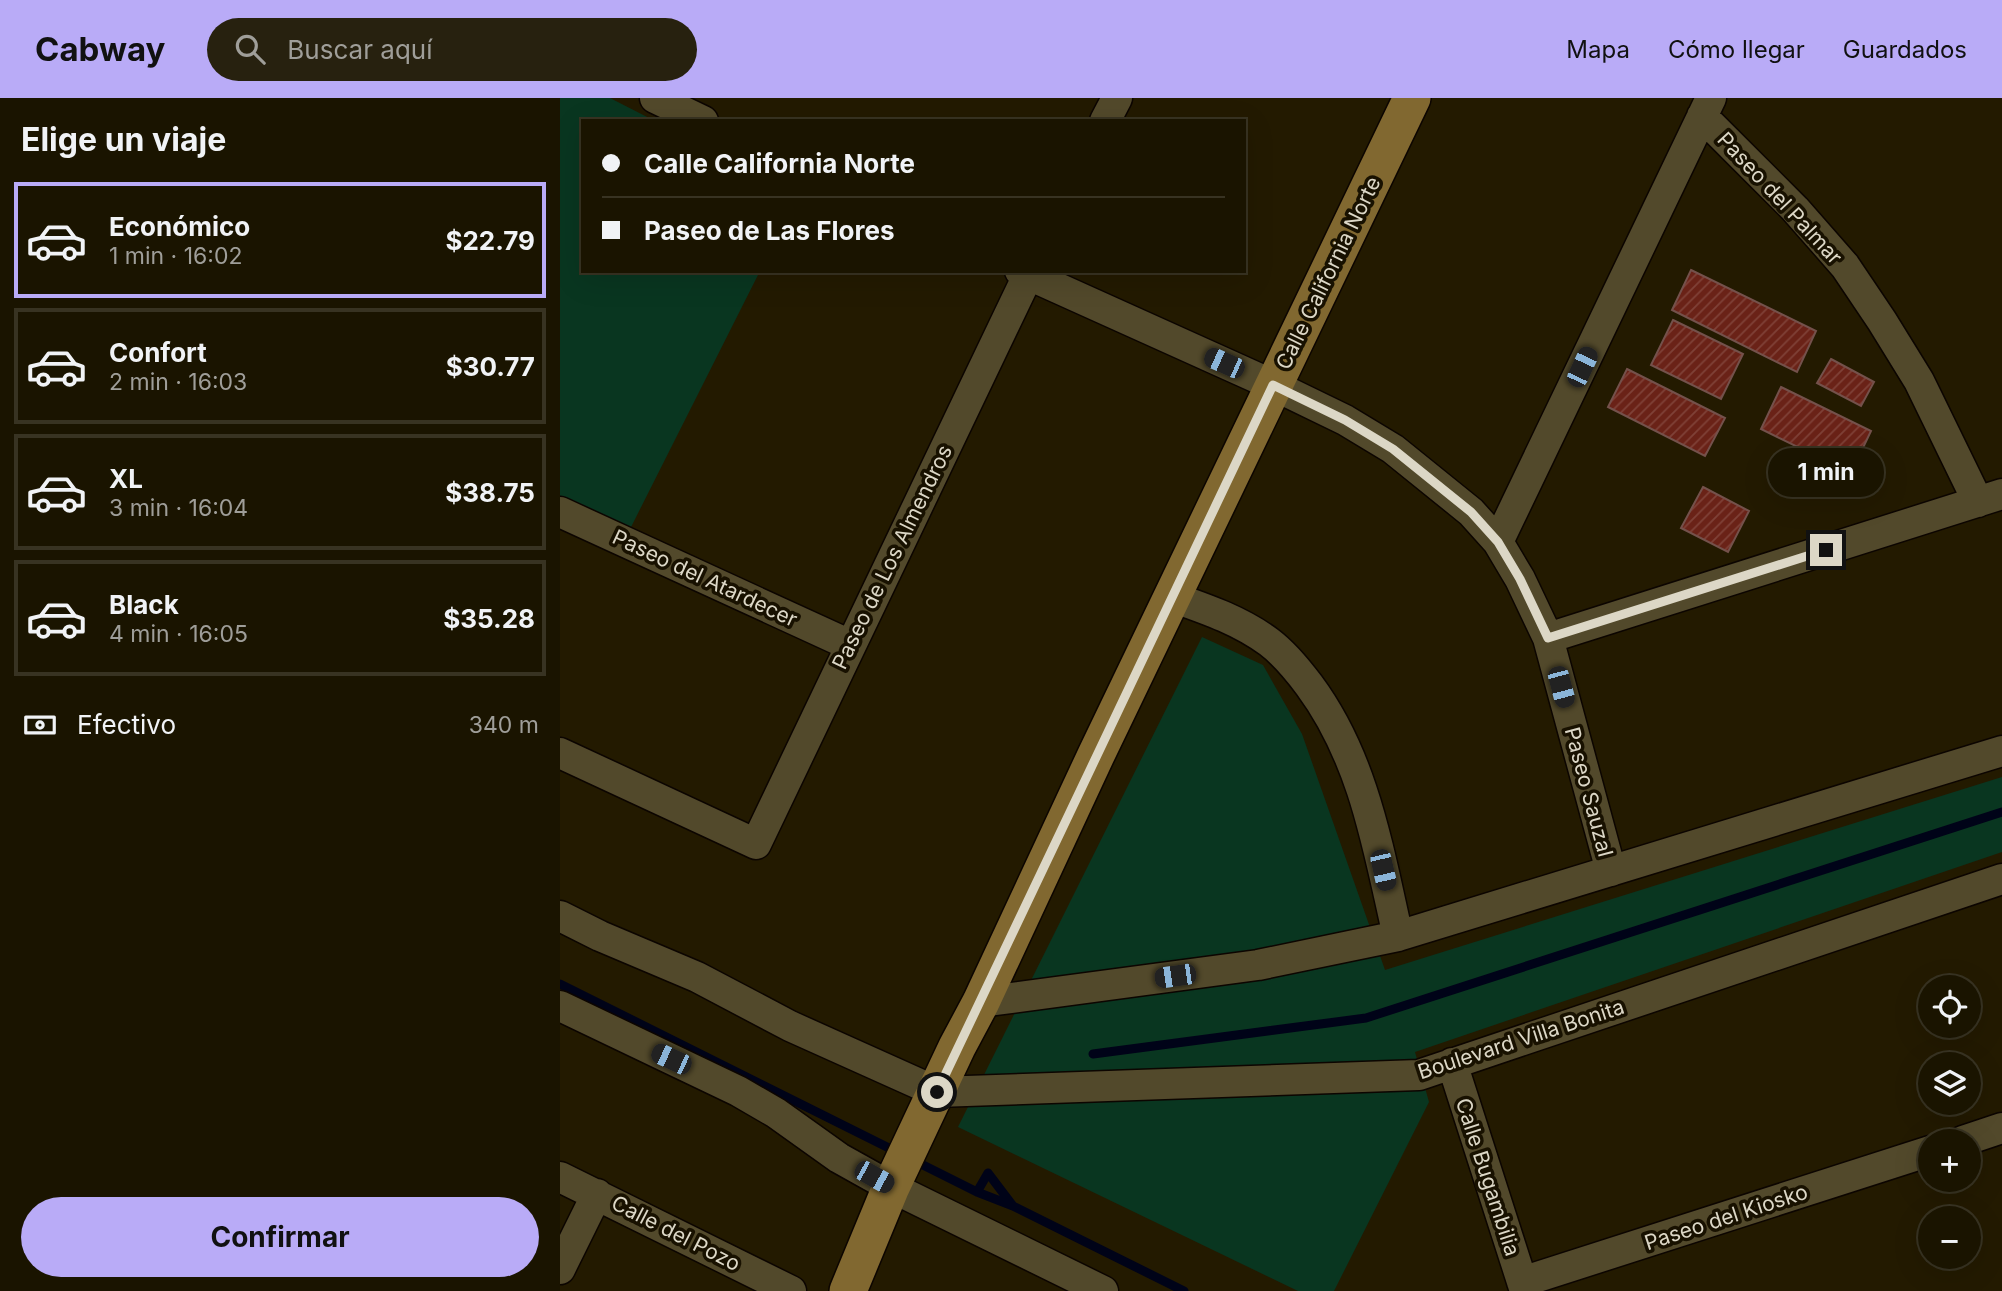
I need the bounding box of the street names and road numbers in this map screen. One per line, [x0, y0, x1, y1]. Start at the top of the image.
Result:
street label: Paseo del Palmar [1712, 127, 1848, 269]
street label: Calle California Norte [1270, 172, 1386, 374]
street label: Paseo de Los Almendros [827, 441, 957, 673]
street label: Paseo del Atardecer [609, 524, 801, 632]
street label: Paseo Sauzal [1560, 724, 1618, 860]
street label: Boulevard Villa Bonita [1415, 994, 1627, 1084]
street label: Calle Bugambilia [1451, 1095, 1525, 1259]
street label: Paseo del Kiosko [1641, 1179, 1811, 1255]
street label: Calle del Pozo [608, 1190, 744, 1276]

